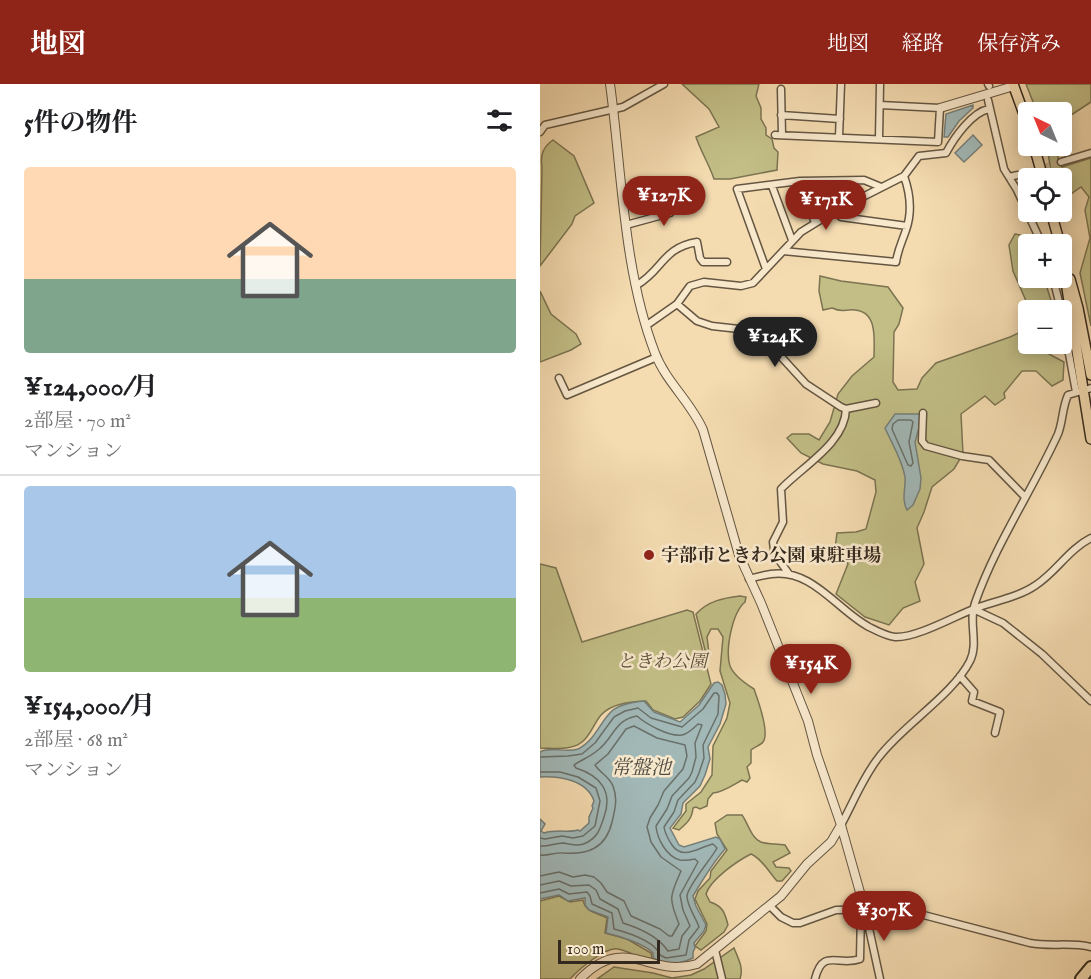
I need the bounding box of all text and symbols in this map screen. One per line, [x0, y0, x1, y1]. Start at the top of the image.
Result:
text: 地図 [30, 28, 86, 63]
text: 地図 [827, 31, 869, 58]
text: 経路 [902, 31, 944, 58]
text: 保存済み [977, 31, 1061, 58]
north arrow [1018, 102, 1072, 156]
map controls [1018, 102, 1072, 354]
icon: filters [483, 104, 516, 137]
text: 5件の物件 [24, 107, 137, 140]
button: locate [1018, 168, 1072, 222]
pin: ¥127K [622, 176, 706, 227]
pin: ¥171K [784, 180, 868, 231]
text: ¥127K [636, 183, 692, 208]
text: ¥171K [799, 187, 853, 212]
icon: home [216, 206, 324, 314]
button: + [1018, 234, 1072, 288]
button: − [1018, 300, 1072, 354]
pin: ¥124K [733, 317, 817, 368]
text: ¥124K [747, 324, 803, 349]
text: ¥124,000/月 [24, 371, 158, 404]
text: 2部屋 · 70 m² [24, 409, 131, 434]
text: マンション [24, 439, 123, 464]
icon: home [216, 525, 324, 633]
place label: 宇部市ときわ公園 東駐車場 [661, 545, 881, 568]
marker: 宇部市ときわ公園 東駐車場 [642, 548, 656, 562]
pin: ¥154K [769, 644, 853, 695]
park label: ときわ公園 [617, 651, 710, 674]
text: ¥154K [784, 651, 838, 676]
text: ¥154,000/月 [24, 690, 155, 723]
text: 2部屋 · 68 m² [24, 728, 128, 753]
water label: 常盤池 [611, 756, 673, 781]
text: マンション [24, 758, 123, 783]
pin: ¥307K [842, 891, 926, 942]
text: ¥307K [856, 898, 912, 923]
scale bar [558, 937, 660, 964]
text: 100 m [567, 940, 604, 960]

